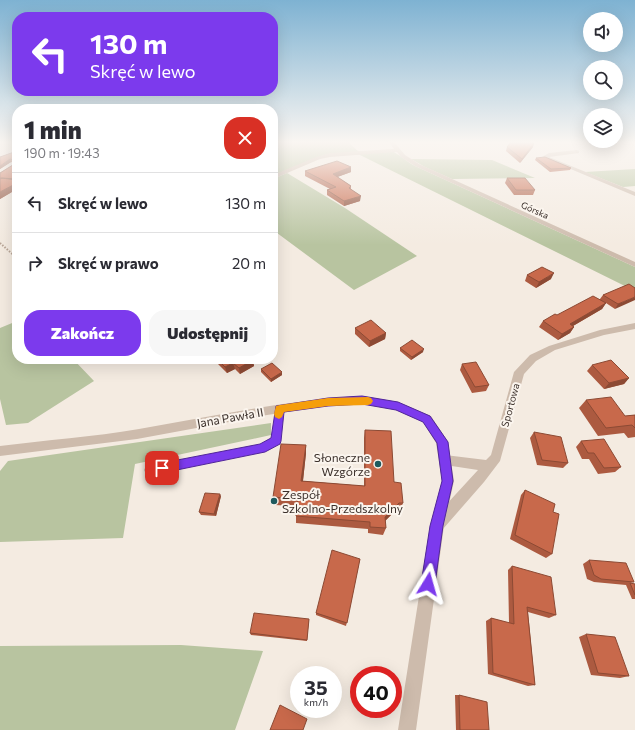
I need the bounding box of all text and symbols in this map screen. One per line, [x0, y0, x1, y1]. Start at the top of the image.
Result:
map controls [583, 12, 623, 148]
button: sound [583, 12, 623, 52]
text: 130 m [90, 26, 167, 60]
icon: left [24, 28, 76, 80]
text: Skręć w lewo [90, 60, 196, 82]
button: search [583, 60, 623, 100]
button: layers [583, 108, 623, 148]
text: 1 min [24, 115, 82, 144]
button: close [224, 117, 266, 159]
text: 190 m · 19:43 [24, 145, 100, 161]
icon: left [24, 192, 46, 214]
text: Skręć w lewo [58, 194, 148, 212]
text: 130 m [225, 194, 266, 212]
street label: Górska [519, 199, 551, 221]
icon: right [24, 252, 46, 274]
text: Skręć w prawo [58, 254, 159, 272]
text: 20 m [232, 254, 266, 272]
button: Zakończ [24, 310, 141, 356]
button: Udostępnij [149, 310, 266, 356]
street label: Sportowa [498, 382, 522, 428]
street label: Jana Pawła II [196, 404, 265, 431]
place label: Słoneczne Wzgórze [314, 450, 370, 478]
pin [145, 451, 179, 485]
icon: arrive [151, 457, 173, 479]
marker: Słoneczne Wzgórze [373, 459, 383, 469]
place label: Zespół Szkolno-Przedszkolny [282, 487, 403, 515]
marker: Zespół Szkolno-Przedszkolny [269, 496, 279, 506]
position arrow [407, 563, 449, 605]
speed limit sign: 40 [350, 666, 402, 718]
text: 35 [304, 675, 328, 699]
text: km/h [304, 696, 328, 708]

